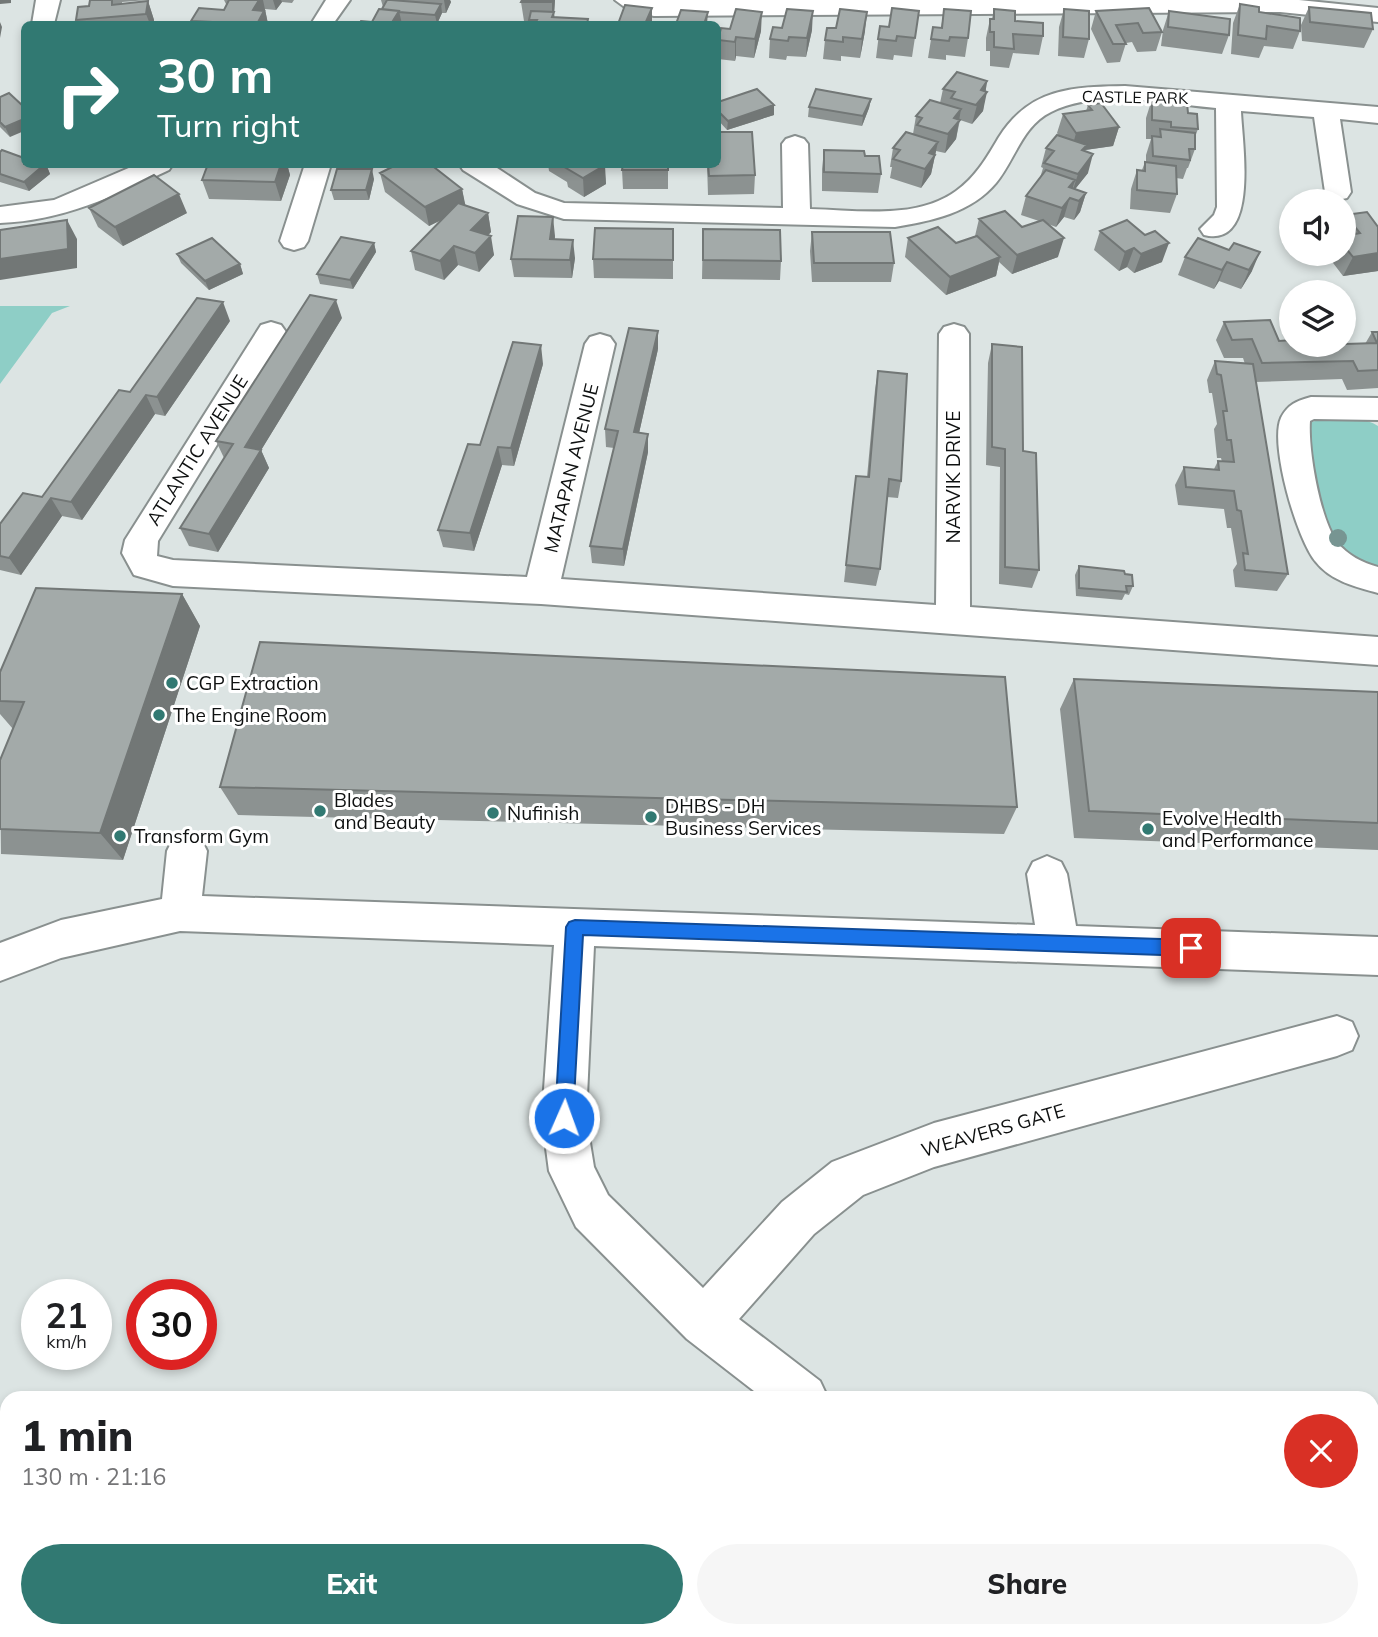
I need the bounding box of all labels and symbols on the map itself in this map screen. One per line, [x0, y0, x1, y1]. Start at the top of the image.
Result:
street label: CASTLE PARK [1082, 86, 1189, 108]
street label: ATLANTIC AVENUE [141, 370, 253, 530]
street label: MATAPAN AVENUE [538, 381, 604, 555]
street label: NARVIK DRIVE [941, 411, 965, 543]
place label: CGP Extraction [186, 671, 319, 695]
marker: CGP Extraction [164, 675, 180, 691]
place label: The Engine Room [173, 703, 327, 727]
marker: The Engine Room [151, 707, 167, 723]
place label: Blades and Beauty [334, 788, 435, 834]
place label: DHBS - DH Business Services [665, 794, 821, 840]
place label: Nufinish [507, 801, 579, 825]
marker: Blades and Beauty [312, 803, 328, 819]
marker: Nufinish [485, 805, 501, 821]
place label: Evolve Health and Performance [1162, 806, 1313, 852]
marker: DHBS - DH Business Services [643, 809, 659, 825]
marker: Evolve Health and Performance [1140, 821, 1156, 837]
place label: Transform Gym [134, 824, 269, 848]
marker: Transform Gym [112, 828, 128, 844]
pin [1161, 918, 1221, 978]
position arrow [527, 1081, 601, 1155]
street label: WEAVERS GATE [918, 1098, 1068, 1162]
speed limit sign: 30 [126, 1279, 217, 1370]

